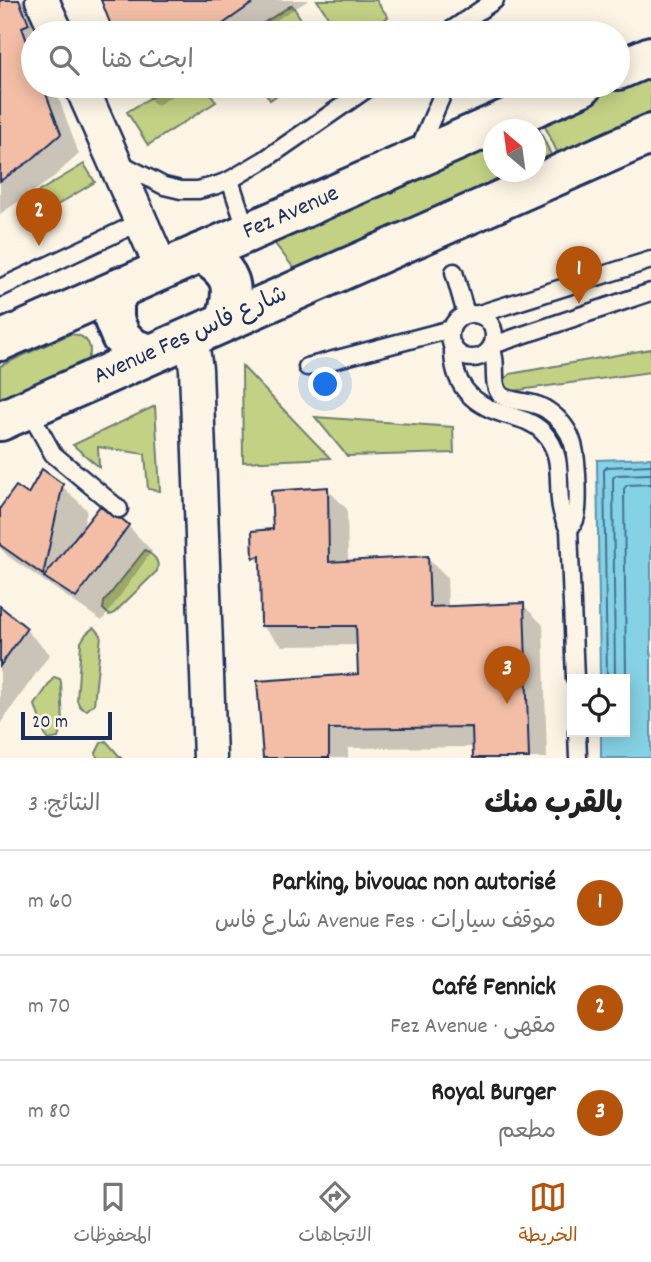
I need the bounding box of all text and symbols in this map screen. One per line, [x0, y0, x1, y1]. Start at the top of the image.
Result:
search box [21, 21, 630, 98]
icon: search [45, 41, 83, 79]
text: ابحث هنا [101, 43, 194, 80]
north arrow [483, 119, 546, 182]
street label: Fez Avenue [238, 177, 345, 249]
pin: 2 [16, 188, 62, 246]
pin: 1 [556, 246, 602, 304]
street label: Avenue Fes شارع فاس [89, 278, 293, 394]
your location [308, 367, 342, 401]
pin: 3 [484, 646, 530, 704]
map controls [567, 674, 630, 737]
button: locate [567, 674, 630, 737]
scale bar [21, 709, 112, 741]
text: 20 m [32, 710, 68, 737]
text: بالقرب منك [485, 785, 623, 828]
text: النتائج: 3 [28, 789, 100, 822]
text: Parking, bivouac non autorisé [272, 865, 556, 902]
text: 60 m [28, 886, 73, 919]
text: 1 [597, 886, 603, 919]
text: موقف سيارات · Avenue Fes شارع فاس [215, 906, 556, 939]
text: Café Fennick [432, 970, 556, 1007]
text: 70 m [28, 991, 70, 1024]
text: 2 [595, 991, 605, 1024]
text: مقهى · Fez Avenue [390, 1011, 556, 1044]
text: Royal Burger [431, 1075, 556, 1112]
text: 80 m [28, 1096, 71, 1129]
text: 3 [595, 1096, 605, 1129]
text: مطعم [498, 1116, 556, 1149]
tab: المحفوظات [73, 1178, 152, 1251]
tab: الاتجاهات [298, 1178, 372, 1251]
tab: الخريطة [518, 1178, 578, 1251]

